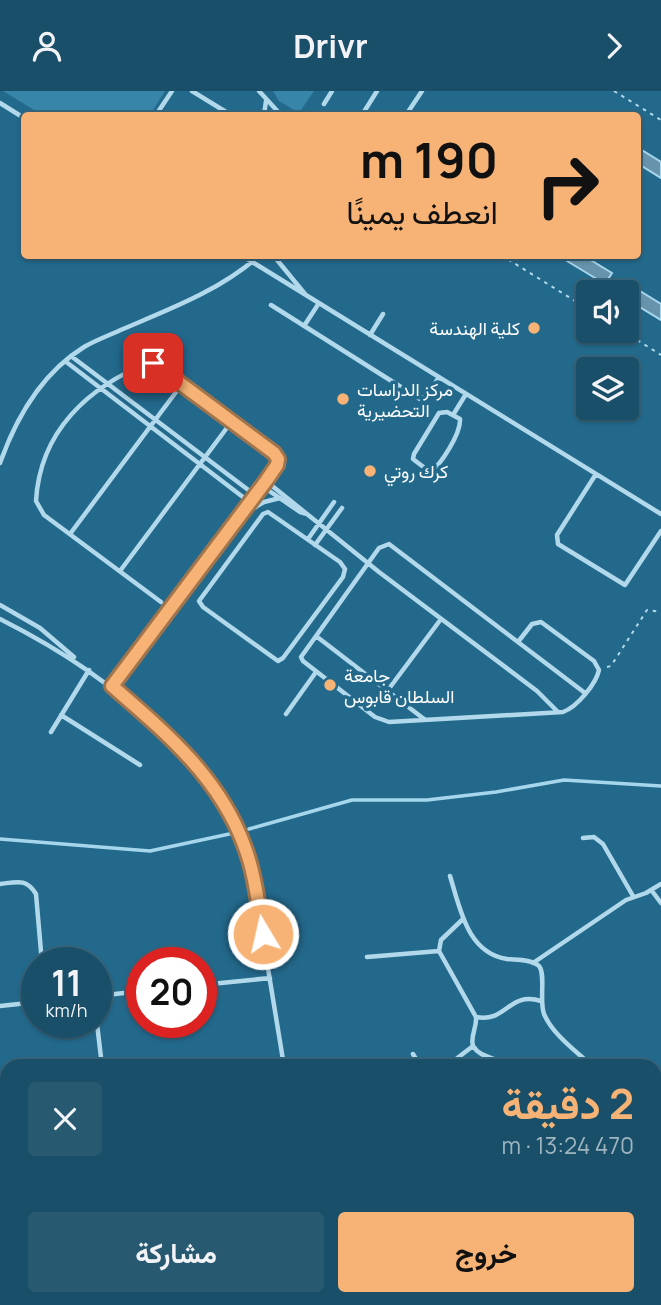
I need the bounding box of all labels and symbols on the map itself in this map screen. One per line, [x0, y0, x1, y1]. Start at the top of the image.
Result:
place label: كلية الهندسة [429, 316, 520, 340]
marker: كلية الهندسة [526, 320, 542, 336]
pin [123, 333, 183, 393]
place label: مركز الدراسات التحضيرية [357, 377, 453, 422]
marker: مركز الدراسات التحضيرية [335, 391, 351, 407]
place label: كرك روتي [384, 459, 448, 487]
marker: كرك روتي [362, 463, 378, 479]
place label: جامعة السلطان قابوس [344, 663, 454, 708]
marker: جامعة السلطان قابوس [322, 677, 338, 693]
position arrow [226, 897, 300, 971]
speed limit sign: 20 [126, 947, 217, 1038]

